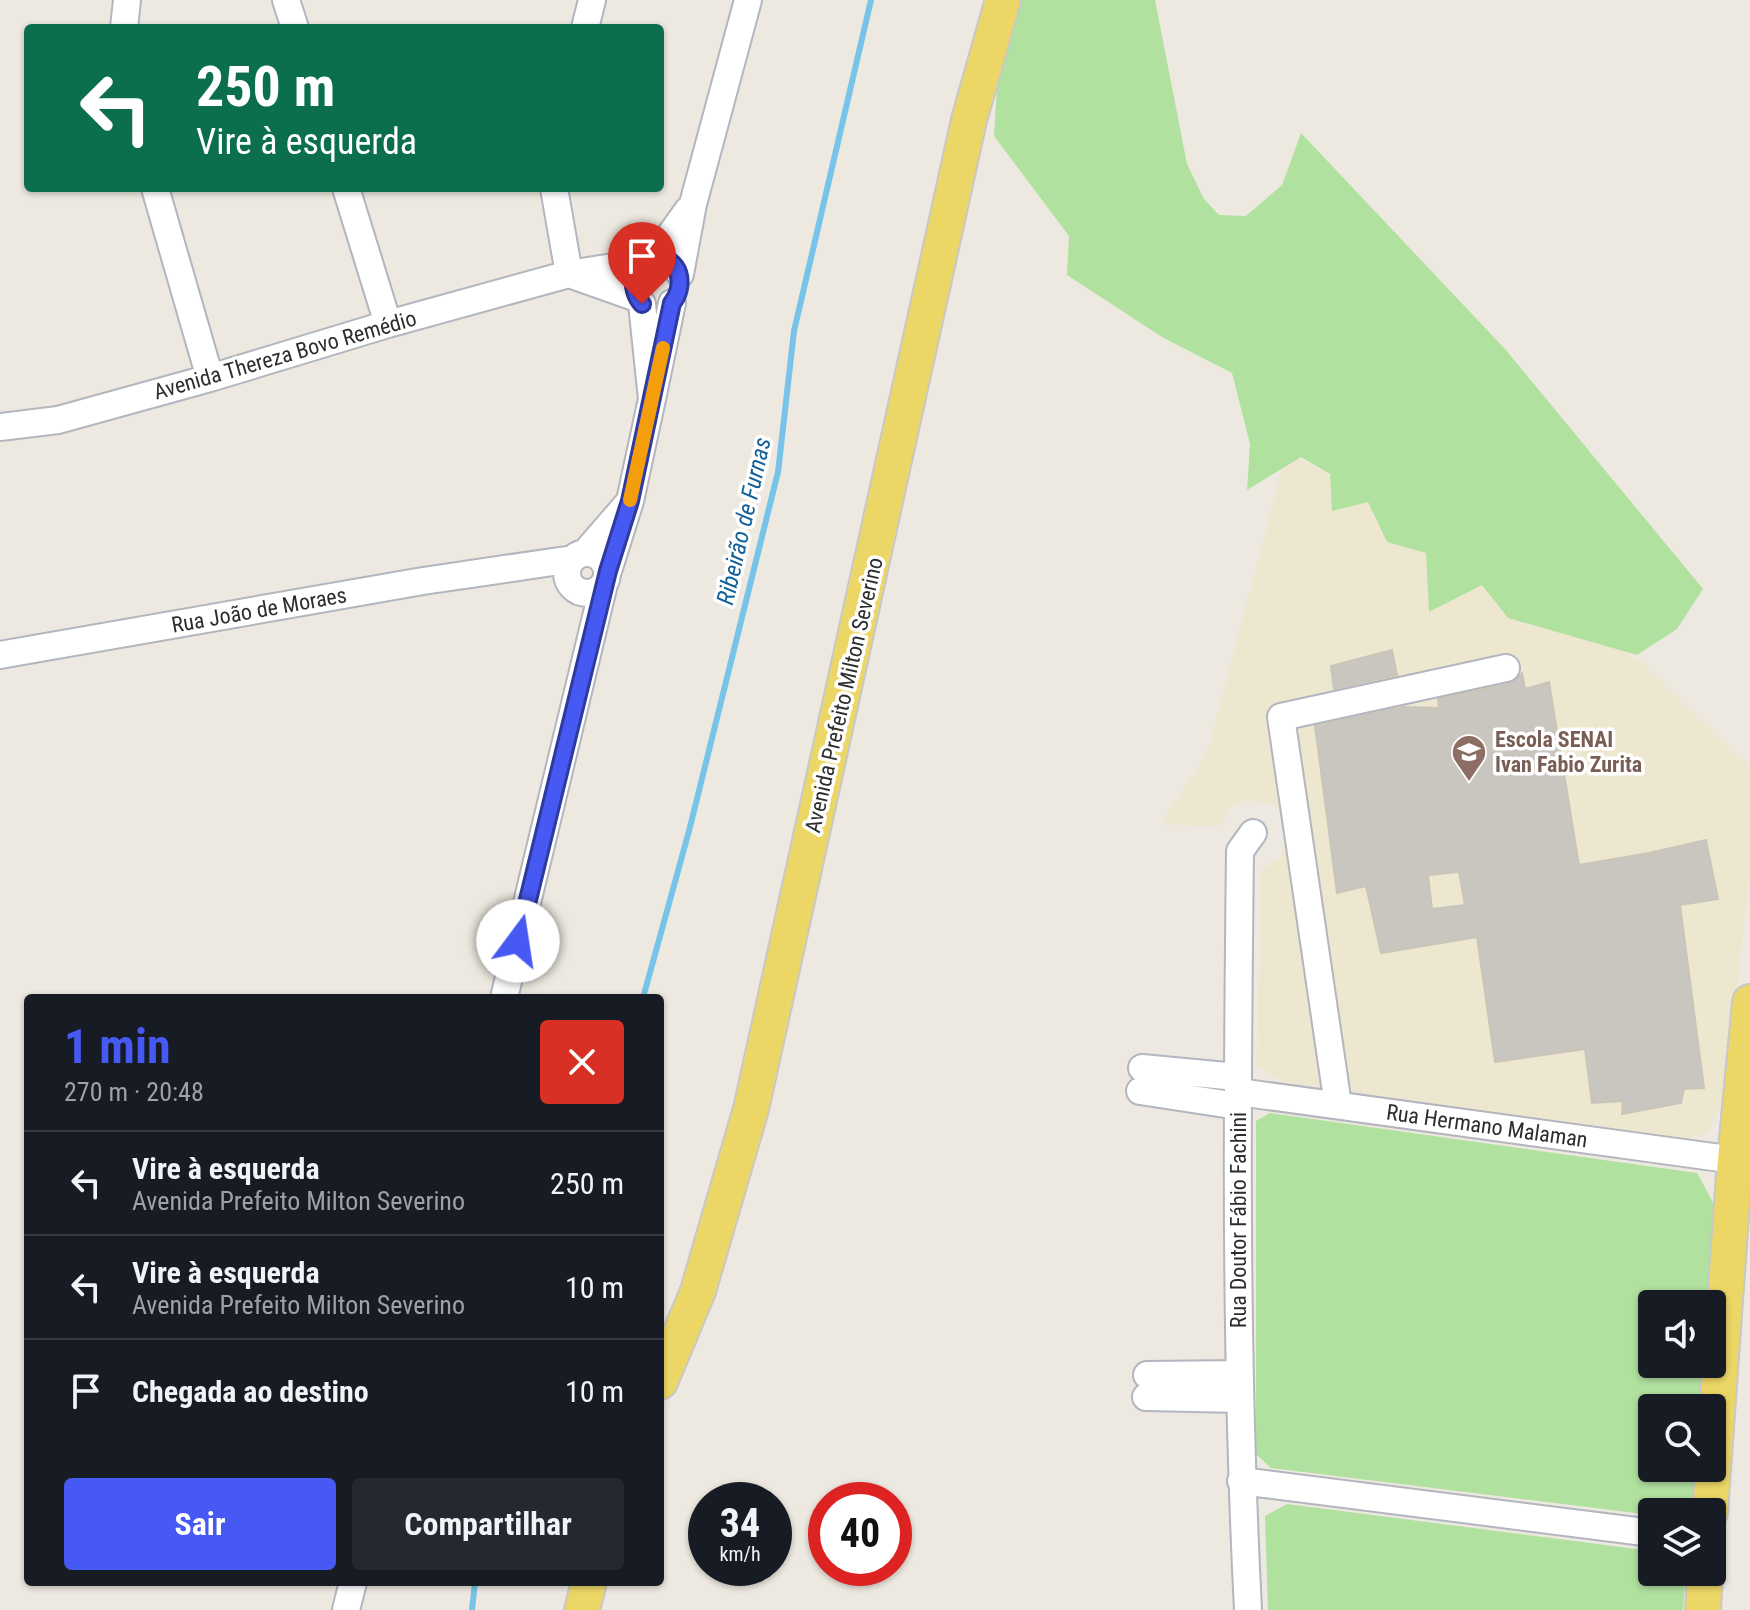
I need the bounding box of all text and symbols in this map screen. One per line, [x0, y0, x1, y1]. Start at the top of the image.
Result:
text: 250 m [196, 54, 335, 120]
icon: left [64, 56, 168, 160]
text: Vire à esquerda [196, 121, 417, 163]
pin [608, 222, 676, 304]
icon: arrive [620, 234, 664, 278]
street label: Avenida Thereza Bovo Remédio [151, 305, 419, 405]
water label: Ribeirão de Furnas [711, 435, 777, 607]
street label: Avenida Prefeito Milton Severino [800, 555, 888, 835]
street label: Rua João de Moraes [170, 582, 348, 638]
place label: Escola SENAI Ivan Fabio Zurita [1495, 727, 1642, 777]
school or university icon: Escola SENAI Ivan Fabio Zurita [1450, 733, 1488, 783]
position arrow [476, 899, 560, 983]
text: 1 min [64, 1018, 171, 1075]
button: close [540, 1020, 624, 1104]
text: 270 m · 20:48 [64, 1077, 204, 1107]
street label: Rua Hermano Malaman [1385, 1100, 1589, 1152]
street label: Rua Doutor Fábio Fachini [1226, 1112, 1251, 1328]
text: Vire à esquerda [132, 1151, 320, 1186]
icon: left [64, 1161, 108, 1205]
text: 250 m [550, 1166, 624, 1201]
text: Avenida Prefeito Milton Severino [132, 1186, 465, 1216]
text: Vire à esquerda [132, 1255, 320, 1290]
icon: left [64, 1265, 108, 1309]
text: 10 m [565, 1270, 624, 1305]
text: Avenida Prefeito Milton Severino [132, 1290, 465, 1320]
map controls [1638, 1290, 1726, 1586]
button: sound [1638, 1290, 1726, 1378]
icon: arrive [64, 1369, 108, 1413]
text: Chegada ao destino [132, 1374, 369, 1409]
text: 10 m [565, 1374, 624, 1409]
button: search [1638, 1394, 1726, 1482]
button: Sair [64, 1478, 336, 1570]
button: Compartilhar [352, 1478, 624, 1570]
speed limit sign: 40 [808, 1482, 912, 1586]
button: layers [1638, 1498, 1726, 1586]
text: 34 [720, 1500, 760, 1547]
text: km/h [719, 1542, 761, 1566]

